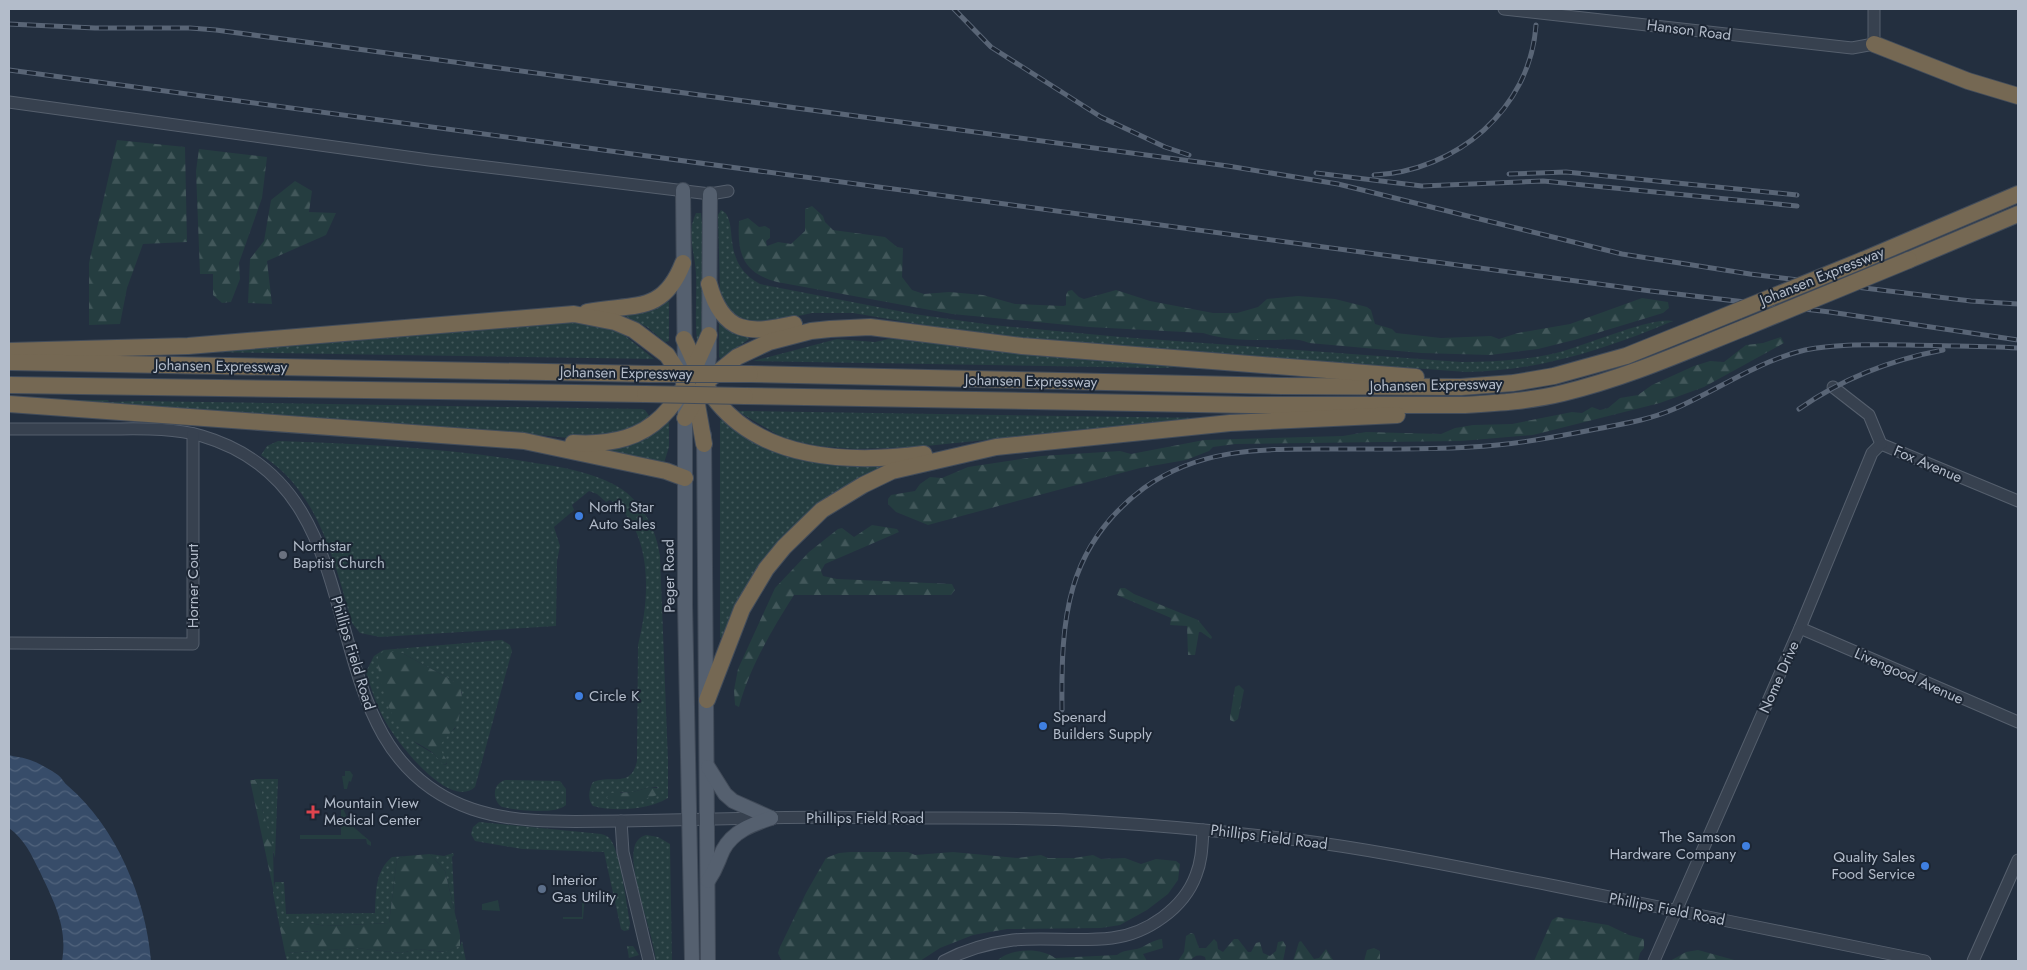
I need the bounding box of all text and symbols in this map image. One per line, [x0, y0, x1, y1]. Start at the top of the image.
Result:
street label: Hanson Road [1646, 14, 1732, 46]
street label: Johansen Expressway [1755, 241, 1888, 312]
street label: Johansen Expressway [153, 354, 288, 378]
street label: Johansen Expressway [558, 361, 693, 385]
street label: Johansen Expressway [963, 369, 1098, 393]
street label: Johansen Expressway [1368, 373, 1503, 397]
street label: Fox Avenue [1890, 440, 1966, 488]
place label: North Star Auto Sales [589, 496, 655, 535]
marker: North Star Auto Sales [573, 510, 585, 522]
place label: Northstar Baptist Church [293, 535, 385, 574]
street label: Peger Road [657, 539, 681, 613]
street label: Horner Court [182, 543, 204, 628]
marker: Northstar Baptist Church [277, 549, 289, 561]
street label: Phillips Field Road [325, 593, 381, 713]
street label: Nome Drive [1753, 637, 1805, 717]
street label: Livengood Avenue [1851, 642, 1967, 710]
place label: Circle K [589, 685, 640, 707]
marker: Circle K [573, 690, 585, 702]
place label: Spenard Builders Supply [1053, 706, 1152, 745]
marker: Spenard Builders Supply [1037, 720, 1049, 732]
place label: Mountain View Medical Center [324, 792, 422, 831]
marker: Mountain View Medical Center [306, 805, 320, 819]
street label: Phillips Field Road [806, 807, 924, 829]
street label: Phillips Field Road [1209, 819, 1329, 855]
place label: The Samson Hardware Company [1609, 826, 1736, 865]
marker: The Samson Hardware Company [1740, 840, 1752, 852]
place label: Quality Sales Food Service [1832, 846, 1915, 885]
marker: Quality Sales Food Service [1919, 860, 1931, 872]
place label: Interior Gas Utility [552, 869, 616, 908]
marker: Interior Gas Utility [536, 883, 548, 895]
street label: Phillips Field Road [1607, 887, 1727, 931]

